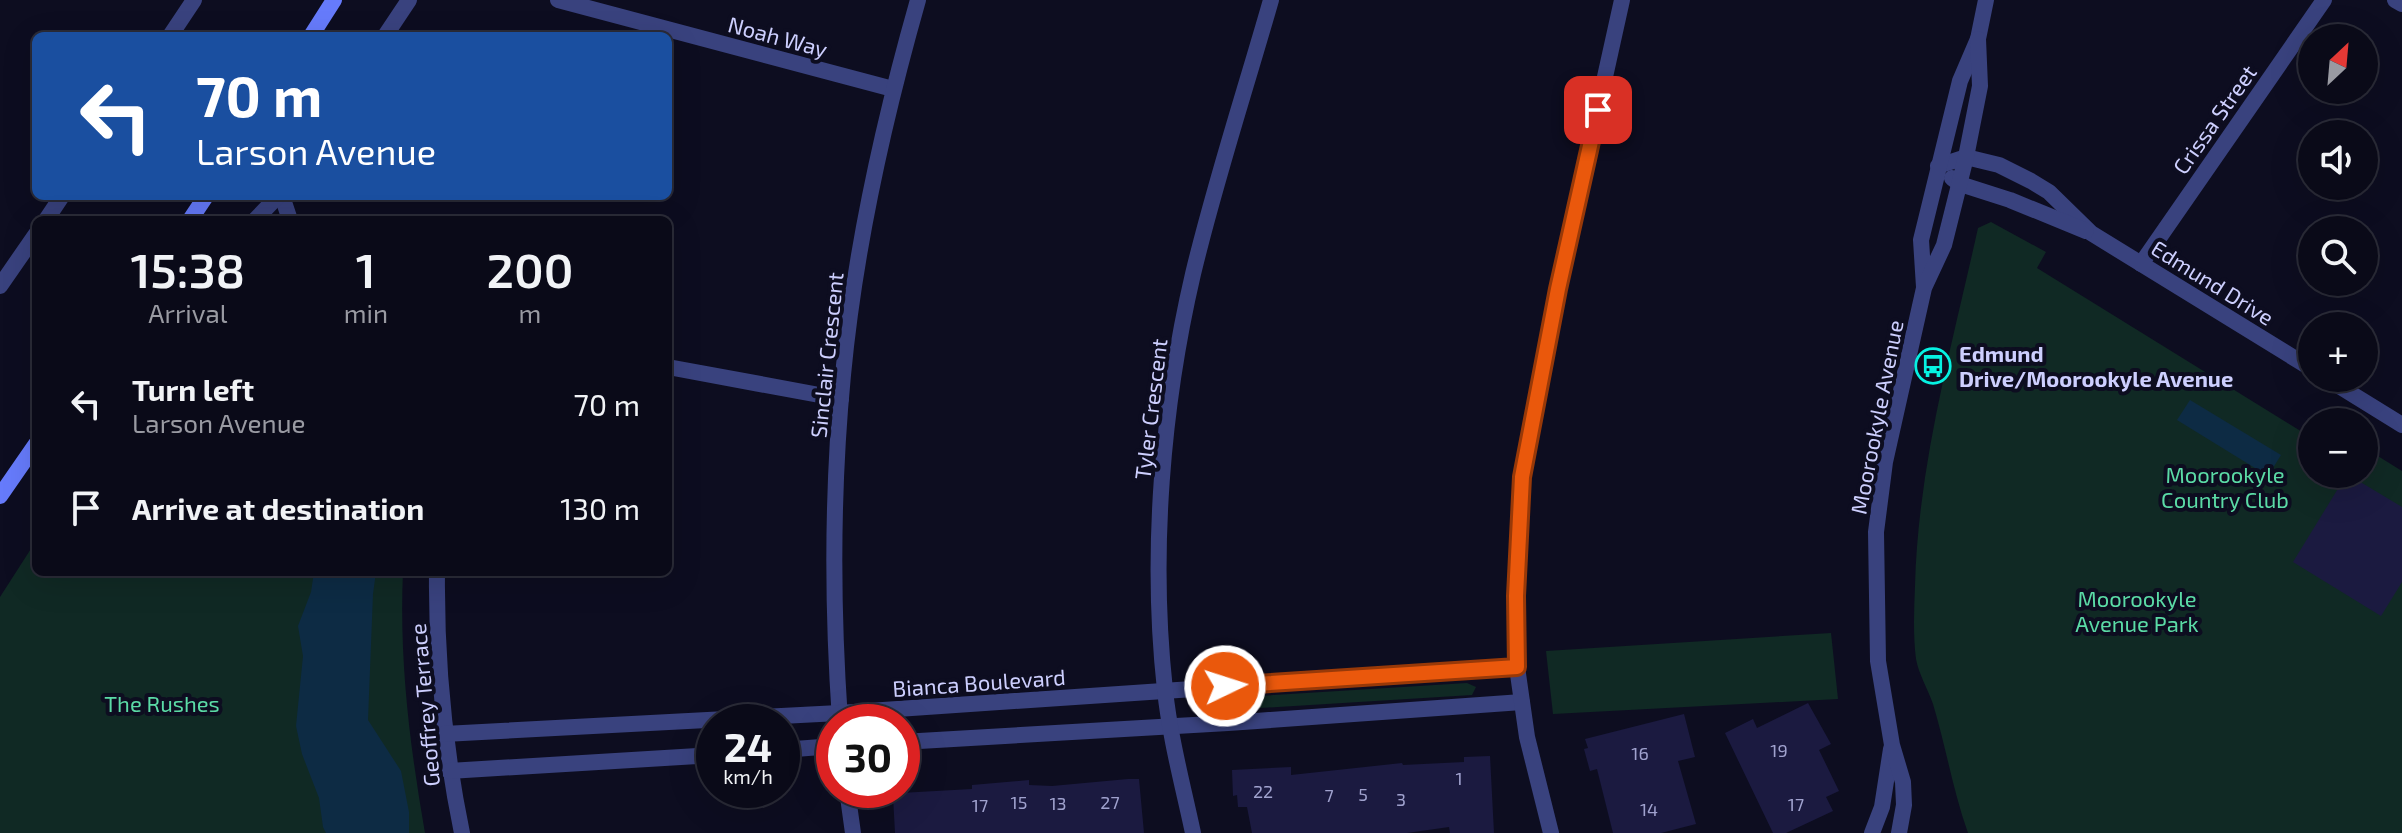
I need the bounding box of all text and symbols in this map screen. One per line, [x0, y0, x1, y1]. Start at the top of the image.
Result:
street label: Noah Way [725, 10, 831, 62]
north arrow [2298, 24, 2378, 104]
map controls [2298, 24, 2378, 488]
street label: Crissa Street [2167, 59, 2261, 179]
text: 70 m [196, 61, 322, 128]
icon: left [64, 64, 168, 168]
pin [1564, 76, 1632, 144]
icon: arrive [1576, 88, 1620, 132]
button: sound [2298, 120, 2378, 200]
text: Larson Avenue [196, 129, 436, 172]
button: search [2298, 216, 2378, 296]
street label: Edmund Drive [2147, 234, 2279, 330]
text: 15:38 [131, 240, 245, 298]
text: 1 [356, 240, 376, 298]
text: 200 [487, 240, 573, 298]
street label: Sinclair Crescent [804, 271, 848, 439]
text: Arrival [148, 297, 227, 328]
text: min [344, 297, 388, 328]
text: m [519, 297, 541, 328]
button: + [2298, 312, 2378, 392]
street label: Moorookyle Avenue [1844, 318, 1908, 516]
street label: Tyler Crescent [1128, 337, 1172, 481]
place label: Edmund Drive/Moorookyle Avenue [1959, 340, 2233, 392]
bus stop icon: Edmund Drive/Moorookyle Avenue [1914, 347, 1952, 385]
text: Turn left [132, 371, 254, 407]
icon: left [64, 382, 108, 426]
text: 70 m [574, 386, 640, 422]
text: Larson Avenue [132, 407, 305, 438]
button: − [2298, 408, 2378, 488]
park label: Moorookyle Country Club [2161, 461, 2289, 512]
icon: arrive [64, 486, 108, 530]
text: Arrive at destination [132, 490, 424, 526]
text: 130 m [560, 490, 640, 526]
park label: Moorookyle Avenue Park [2075, 585, 2199, 636]
street label: Geoffrey Terrace [404, 622, 444, 788]
position arrow [1183, 644, 1267, 728]
street label: Bianca Boulevard [892, 663, 1066, 701]
park label: The Rushes [104, 690, 220, 716]
speed limit sign: 30 [816, 704, 920, 808]
text: 24 [724, 722, 772, 770]
house number: 19 [1770, 739, 1788, 761]
house number: 16 [1631, 742, 1649, 764]
text: km/h [723, 764, 773, 788]
house number: 1 [1455, 767, 1463, 789]
house number: 22 [1253, 780, 1273, 802]
house number: 5 [1358, 783, 1368, 805]
house number: 7 [1324, 784, 1334, 806]
house number: 3 [1396, 788, 1406, 810]
house number: 15 [1011, 791, 1027, 813]
house number: 27 [1100, 791, 1120, 813]
house number: 13 [1049, 792, 1067, 814]
house number: 17 [1788, 793, 1804, 815]
house number: 17 [972, 794, 988, 816]
house number: 14 [1640, 798, 1658, 820]

